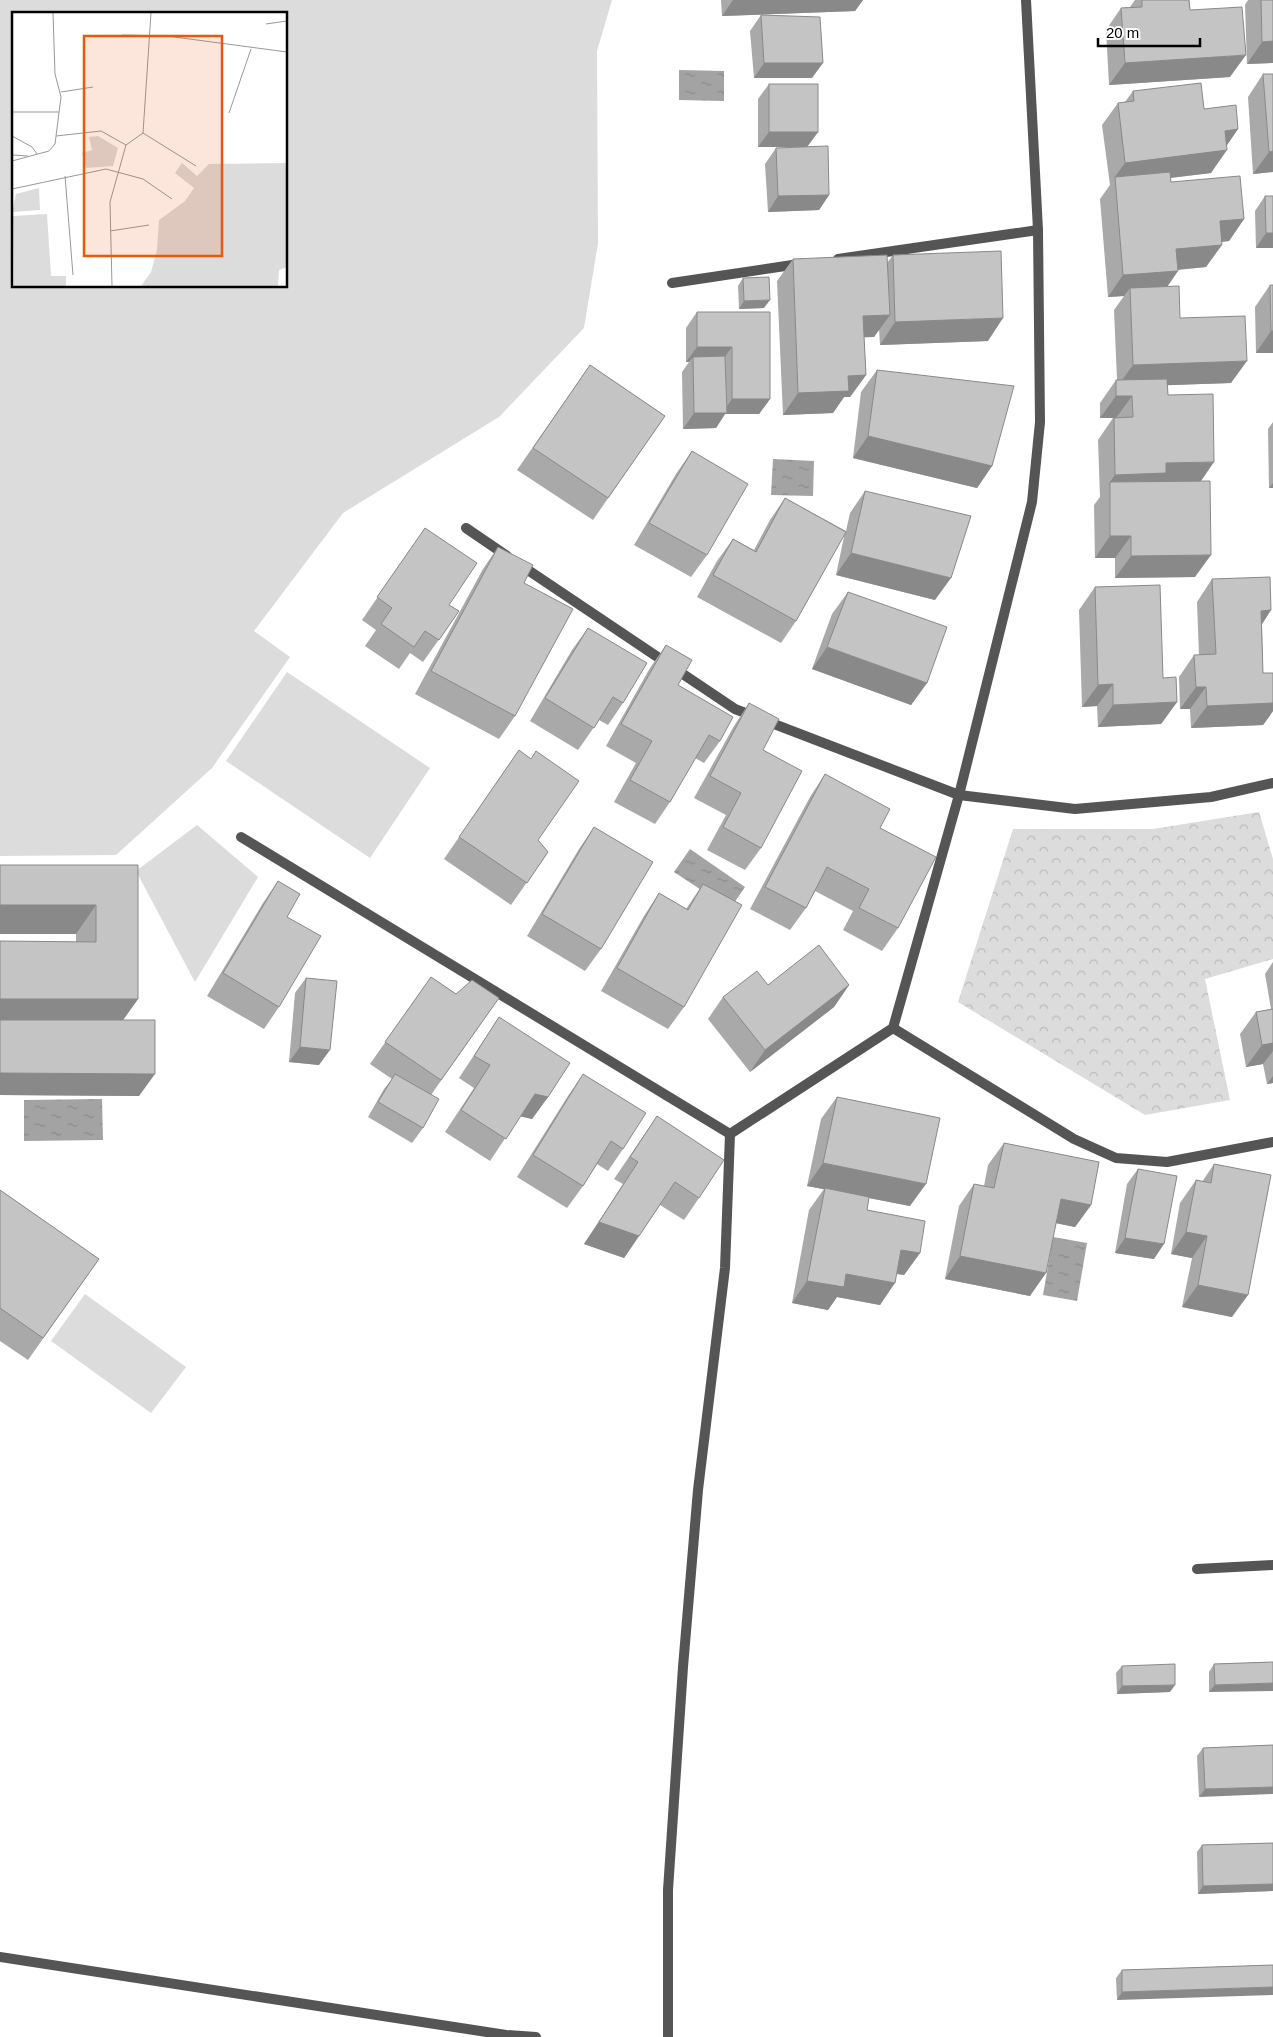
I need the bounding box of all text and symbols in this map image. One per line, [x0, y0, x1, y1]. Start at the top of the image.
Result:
inset map [12, 12, 288, 288]
scale bar [1098, 15, 1200, 47]
text: 20 m [1106, 24, 1139, 41]

